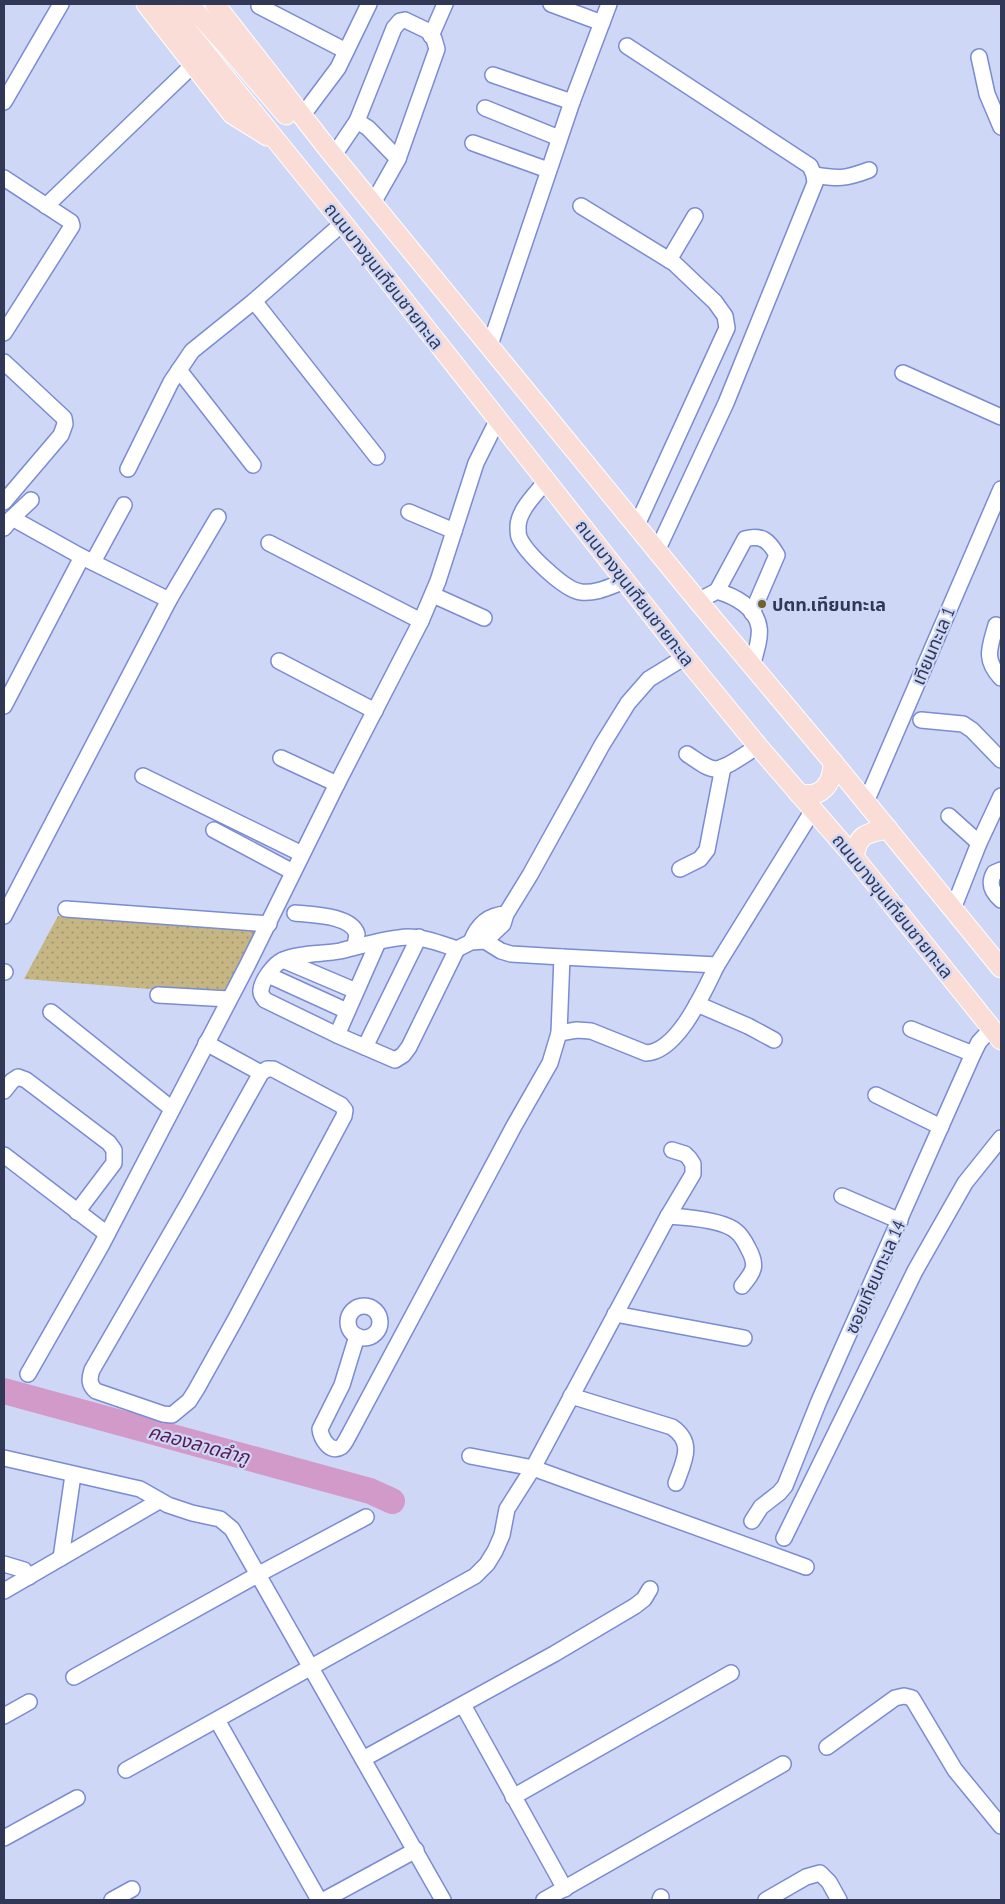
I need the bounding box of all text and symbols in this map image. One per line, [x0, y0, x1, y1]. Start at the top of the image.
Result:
street label: ถนนบางขุนเทียนชายทะเล [320, 198, 448, 354]
street label: ถนนบางขุนเทียนชายทะเล [571, 515, 699, 671]
place label: ปตท.เทียนทะเล [772, 593, 886, 616]
marker: ปตท.เทียนทะเล [756, 598, 768, 610]
street label: เทียนทะเล 1 [906, 604, 960, 688]
street label: ถนนบางขุนเทียนชายทะเล [827, 829, 959, 983]
street label: ซอยเทียนทะเล 14 [840, 1217, 910, 1337]
water label: คลองลาดลำภู [145, 1419, 253, 1470]

